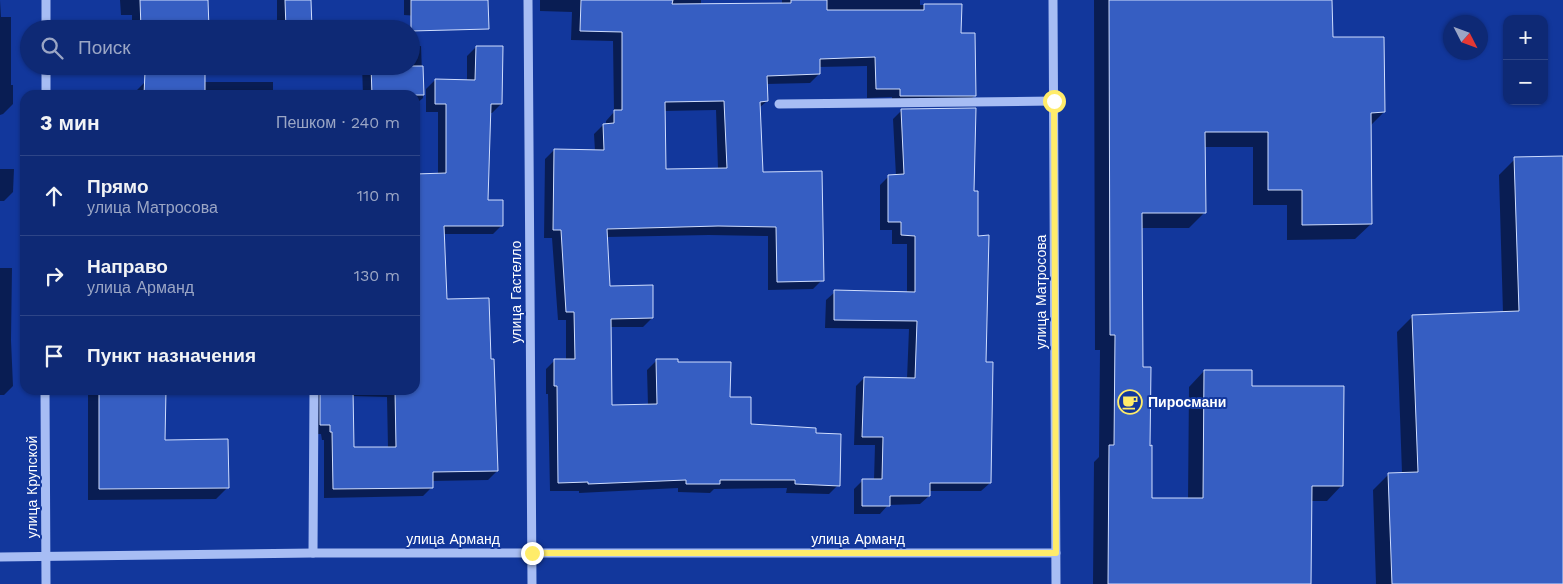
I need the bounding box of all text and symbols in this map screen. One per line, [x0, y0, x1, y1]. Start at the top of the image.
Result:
north arrow [1443, 15, 1488, 60]
map controls [1503, 15, 1548, 105]
button: + [1503, 15, 1548, 60]
search box [20, 20, 420, 75]
icon: search [38, 34, 66, 62]
text: Поиск [78, 36, 131, 59]
button: − [1503, 60, 1548, 105]
route start [1043, 90, 1066, 113]
text: 3 мин [40, 110, 100, 135]
text: Пешком · 240 m [276, 113, 400, 132]
text: Прямо [87, 175, 149, 198]
icon: ahead [40, 182, 68, 210]
text: 110 m [357, 186, 400, 205]
text: улица Матросова [87, 198, 218, 217]
street label: улица Матросова [1033, 235, 1049, 349]
street label: улица Гастелло [508, 240, 524, 343]
text: Направо [87, 255, 168, 278]
icon: right [40, 262, 68, 290]
text: 130 m [354, 266, 400, 285]
text: улица Арманд [87, 278, 194, 297]
icon: arrive [40, 342, 68, 370]
text: Пункт назначения [87, 344, 256, 367]
cafe icon: Пиросмани [1117, 389, 1143, 415]
place label: Пиросмани [1148, 394, 1226, 410]
street label: улица Крупской [24, 436, 40, 538]
street label: улица Арманд [406, 531, 500, 547]
street label: улица Арманд [811, 531, 905, 547]
route end [521, 542, 544, 565]

